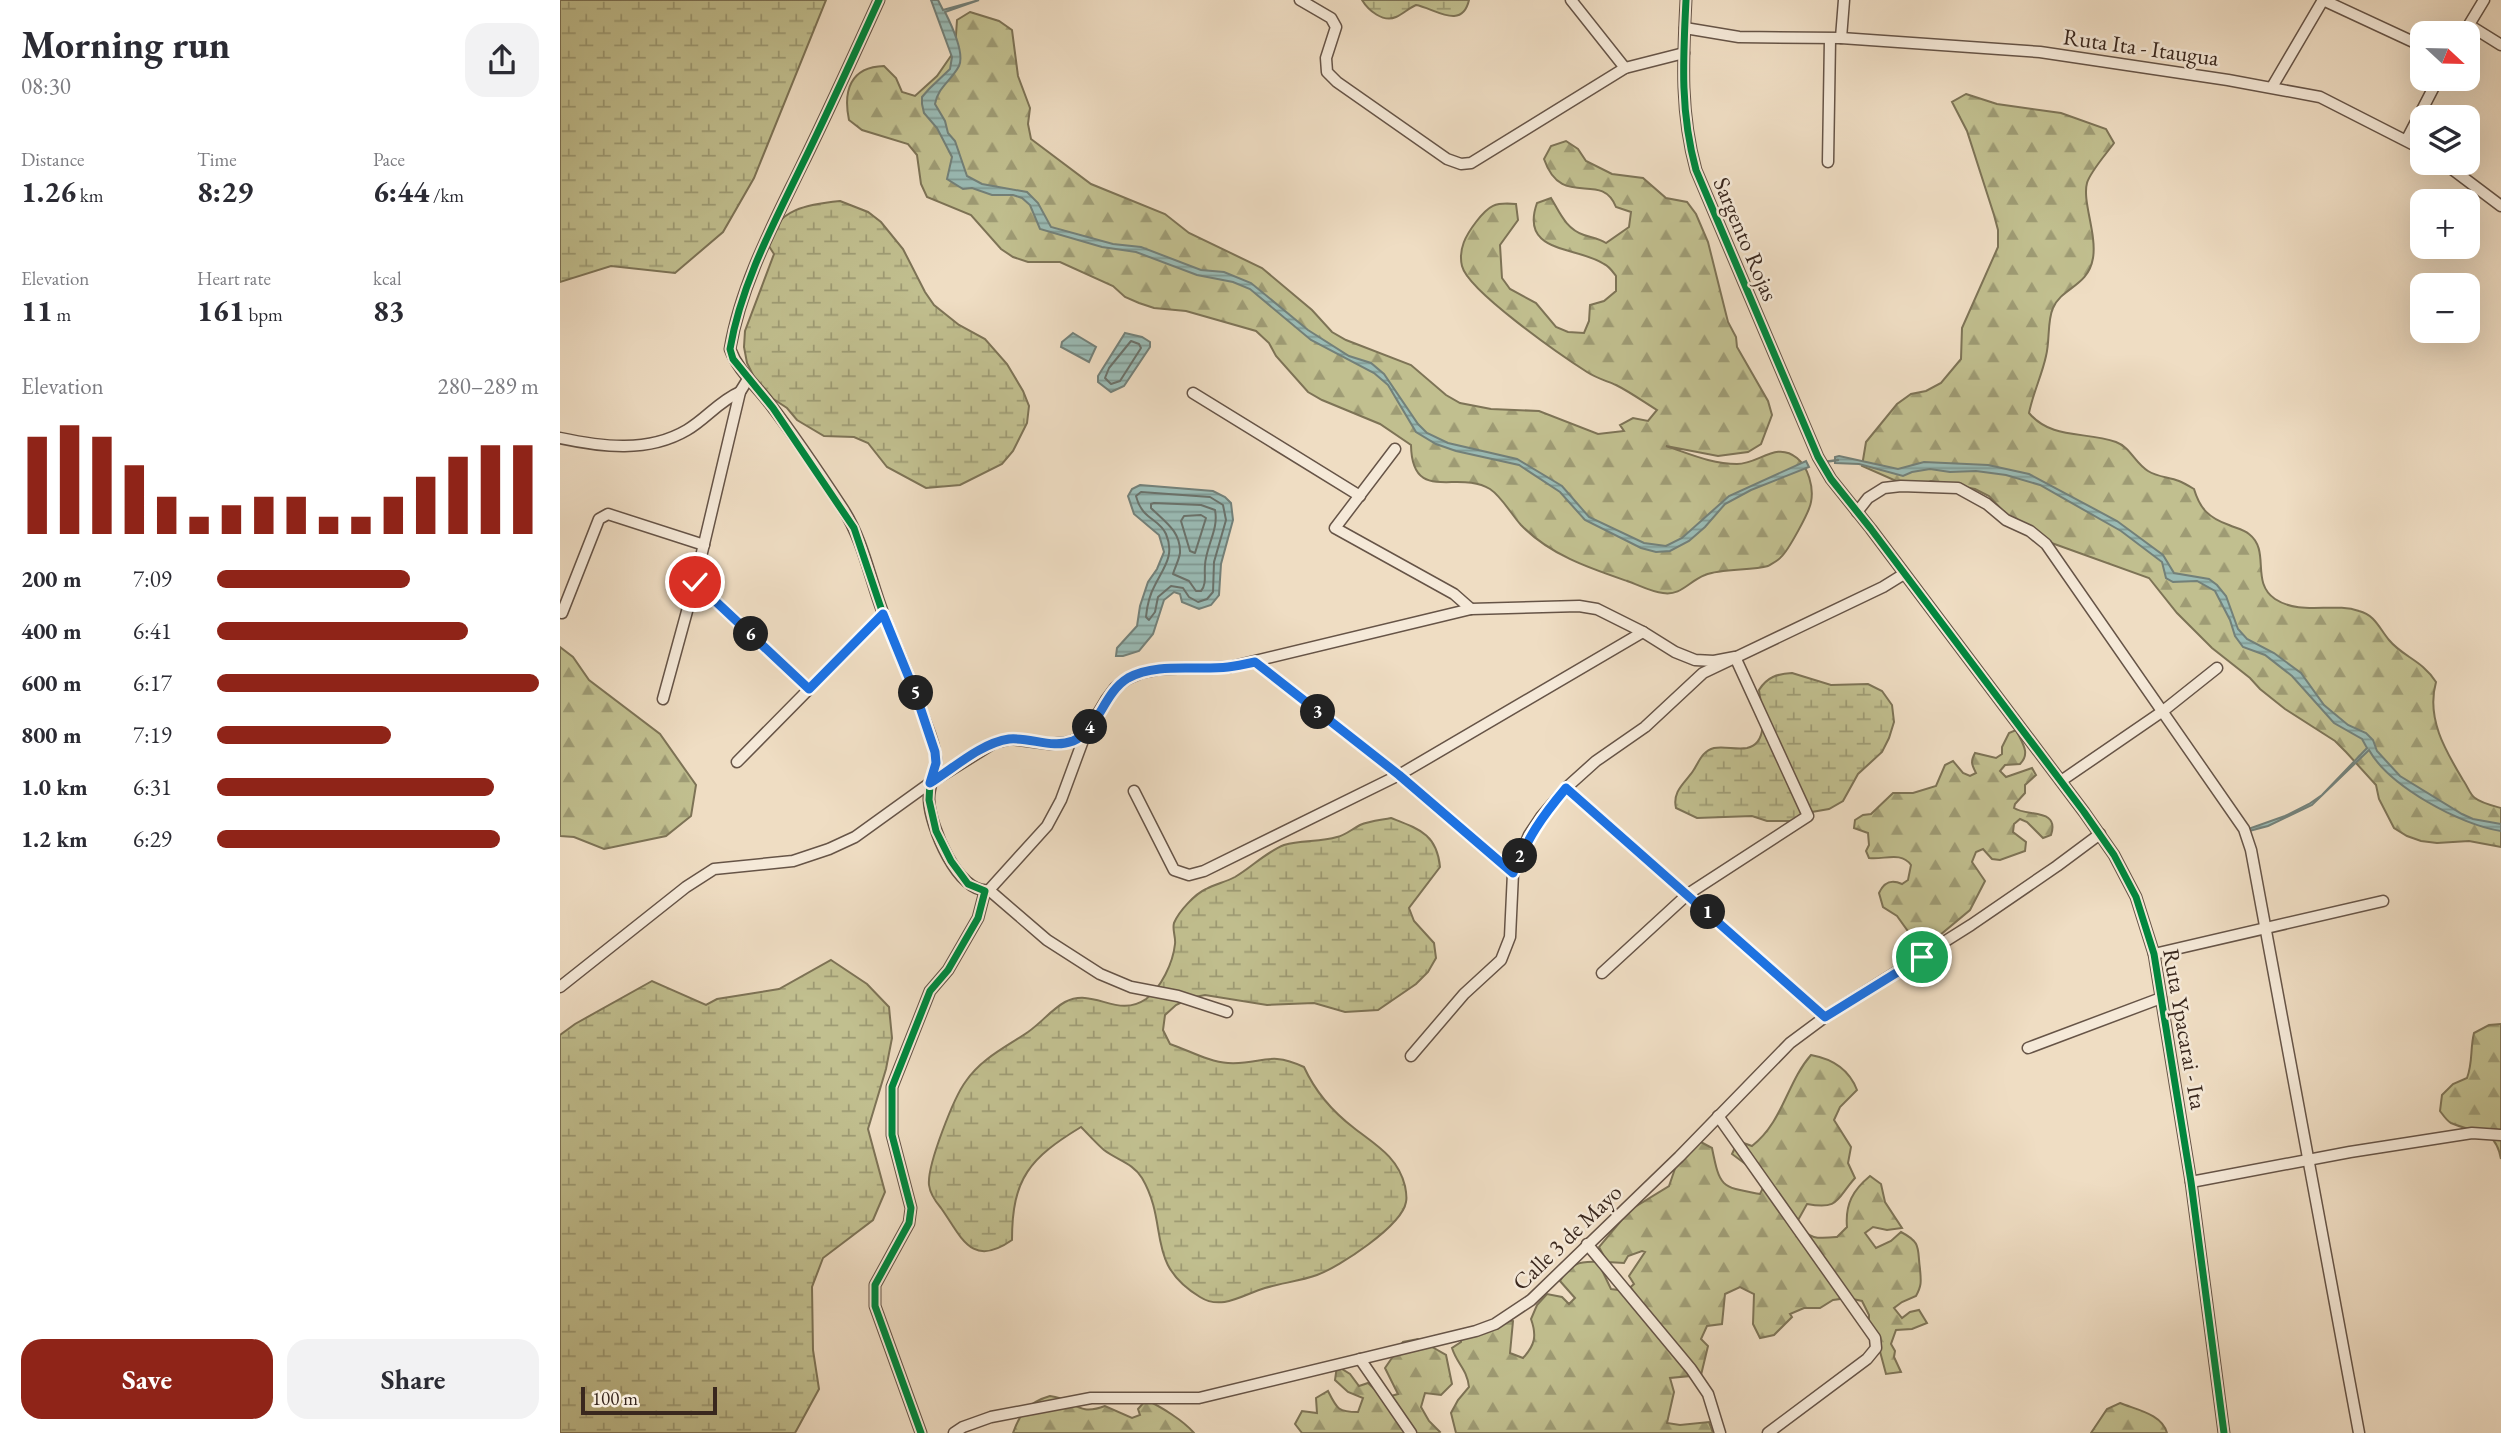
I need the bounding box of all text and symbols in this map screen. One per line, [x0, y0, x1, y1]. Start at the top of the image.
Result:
text: Morning run [21, 20, 230, 69]
street label: Ruta Ita - Itaugua [2061, 21, 2222, 73]
north arrow [2410, 21, 2480, 91]
map controls [2410, 21, 2480, 343]
button: share [465, 23, 539, 97]
text: 08:30 [21, 71, 71, 101]
button: layers [2410, 105, 2480, 175]
text: Distance [21, 147, 84, 172]
text: Time [197, 147, 237, 172]
text: Pace [373, 147, 405, 172]
text: 1.26 [21, 172, 76, 211]
text: 8:29 [197, 172, 253, 211]
text: 6:44 [373, 172, 429, 211]
street label: Sargento Rojas [1707, 173, 1785, 305]
text: km [76, 183, 104, 208]
text: /km [429, 183, 464, 208]
button: + [2410, 189, 2480, 259]
text: Elevation [21, 266, 89, 291]
text: Heart rate [197, 266, 271, 291]
text: kcal [373, 266, 402, 291]
button: − [2410, 273, 2480, 343]
text: 11 [21, 291, 53, 330]
text: 161 [197, 291, 245, 330]
text: 83 [373, 291, 405, 330]
text: m [53, 302, 71, 327]
text: bpm [245, 302, 283, 327]
text: Elevation [21, 371, 104, 401]
text: 280–289 m [438, 371, 539, 401]
pin [665, 552, 725, 612]
icon: check [676, 563, 714, 601]
text: 200 m [21, 564, 82, 594]
text: 7:09 [133, 564, 172, 594]
text: 400 m [21, 616, 82, 646]
text: 6:41 [133, 616, 172, 646]
pin: 6 [734, 616, 768, 652]
text: 6 [745, 621, 756, 646]
text: 600 m [21, 668, 82, 698]
text: 6:17 [133, 668, 172, 698]
pin: 5 [898, 676, 934, 710]
text: 5 [910, 680, 921, 705]
pin: 3 [1300, 694, 1336, 730]
text: 3 [1312, 699, 1323, 724]
pin: 4 [1072, 710, 1108, 744]
text: 4 [1084, 714, 1095, 739]
text: 800 m [21, 720, 82, 750]
text: 7:19 [133, 720, 172, 750]
text: 1.0 km [21, 772, 88, 802]
text: 6:31 [133, 772, 172, 802]
text: 1.2 km [21, 824, 88, 854]
text: 6:29 [133, 824, 172, 854]
pin: 2 [1502, 838, 1538, 874]
text: 2 [1514, 843, 1525, 868]
pin: 1 [1690, 894, 1726, 930]
text: 1 [1702, 899, 1713, 924]
pin [1892, 927, 1952, 987]
icon: arrive [1903, 938, 1941, 976]
street label: Ruta Ypacarai - Ita [2156, 946, 2214, 1113]
street label: Calle 3 de Mayo [1506, 1177, 1628, 1297]
button: Save [21, 1339, 273, 1419]
button: Share [287, 1339, 539, 1419]
scale bar [581, 1384, 718, 1416]
text: 100 m [592, 1386, 638, 1411]

